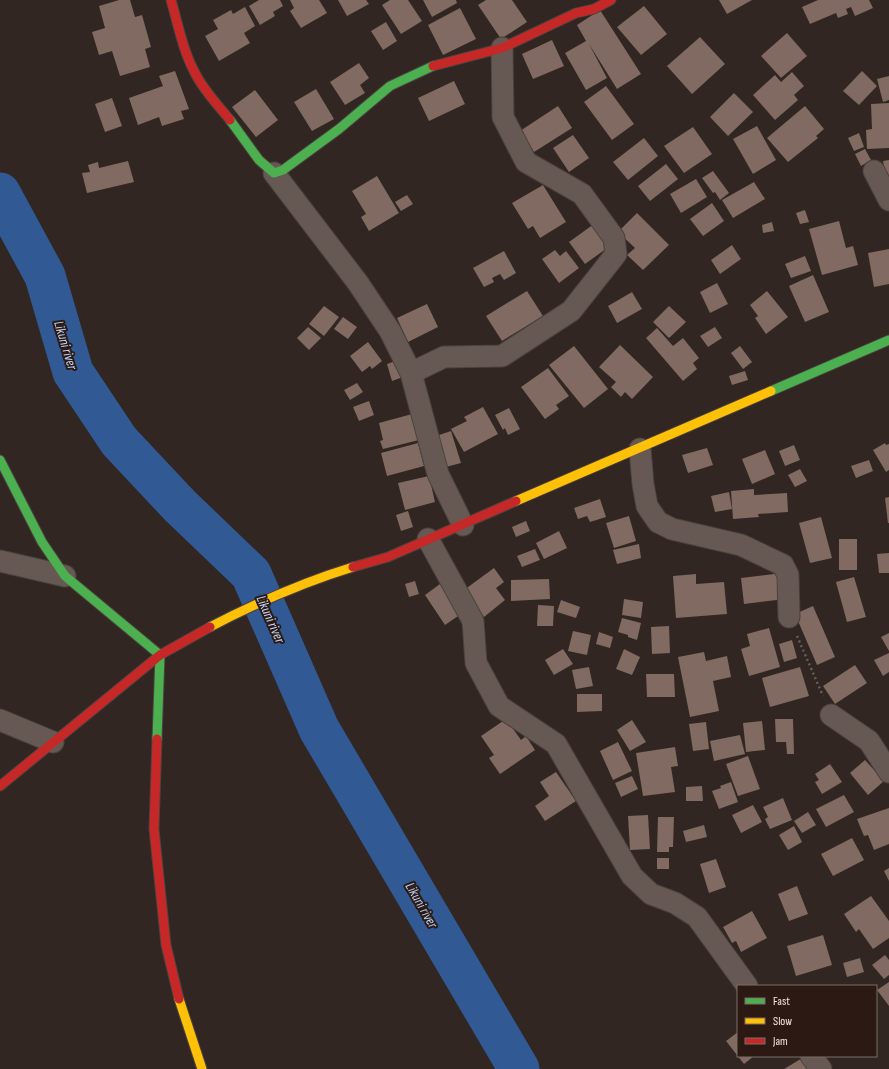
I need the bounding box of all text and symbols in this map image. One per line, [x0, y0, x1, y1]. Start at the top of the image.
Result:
water label: Likuni river [50, 319, 81, 373]
water label: Likuni river [253, 593, 289, 647]
water label: Likuni river [402, 879, 442, 932]
legend [737, 985, 877, 1057]
text: Fast [773, 994, 790, 1009]
text: Slow [773, 1014, 792, 1029]
text: Jam [772, 1034, 788, 1049]

